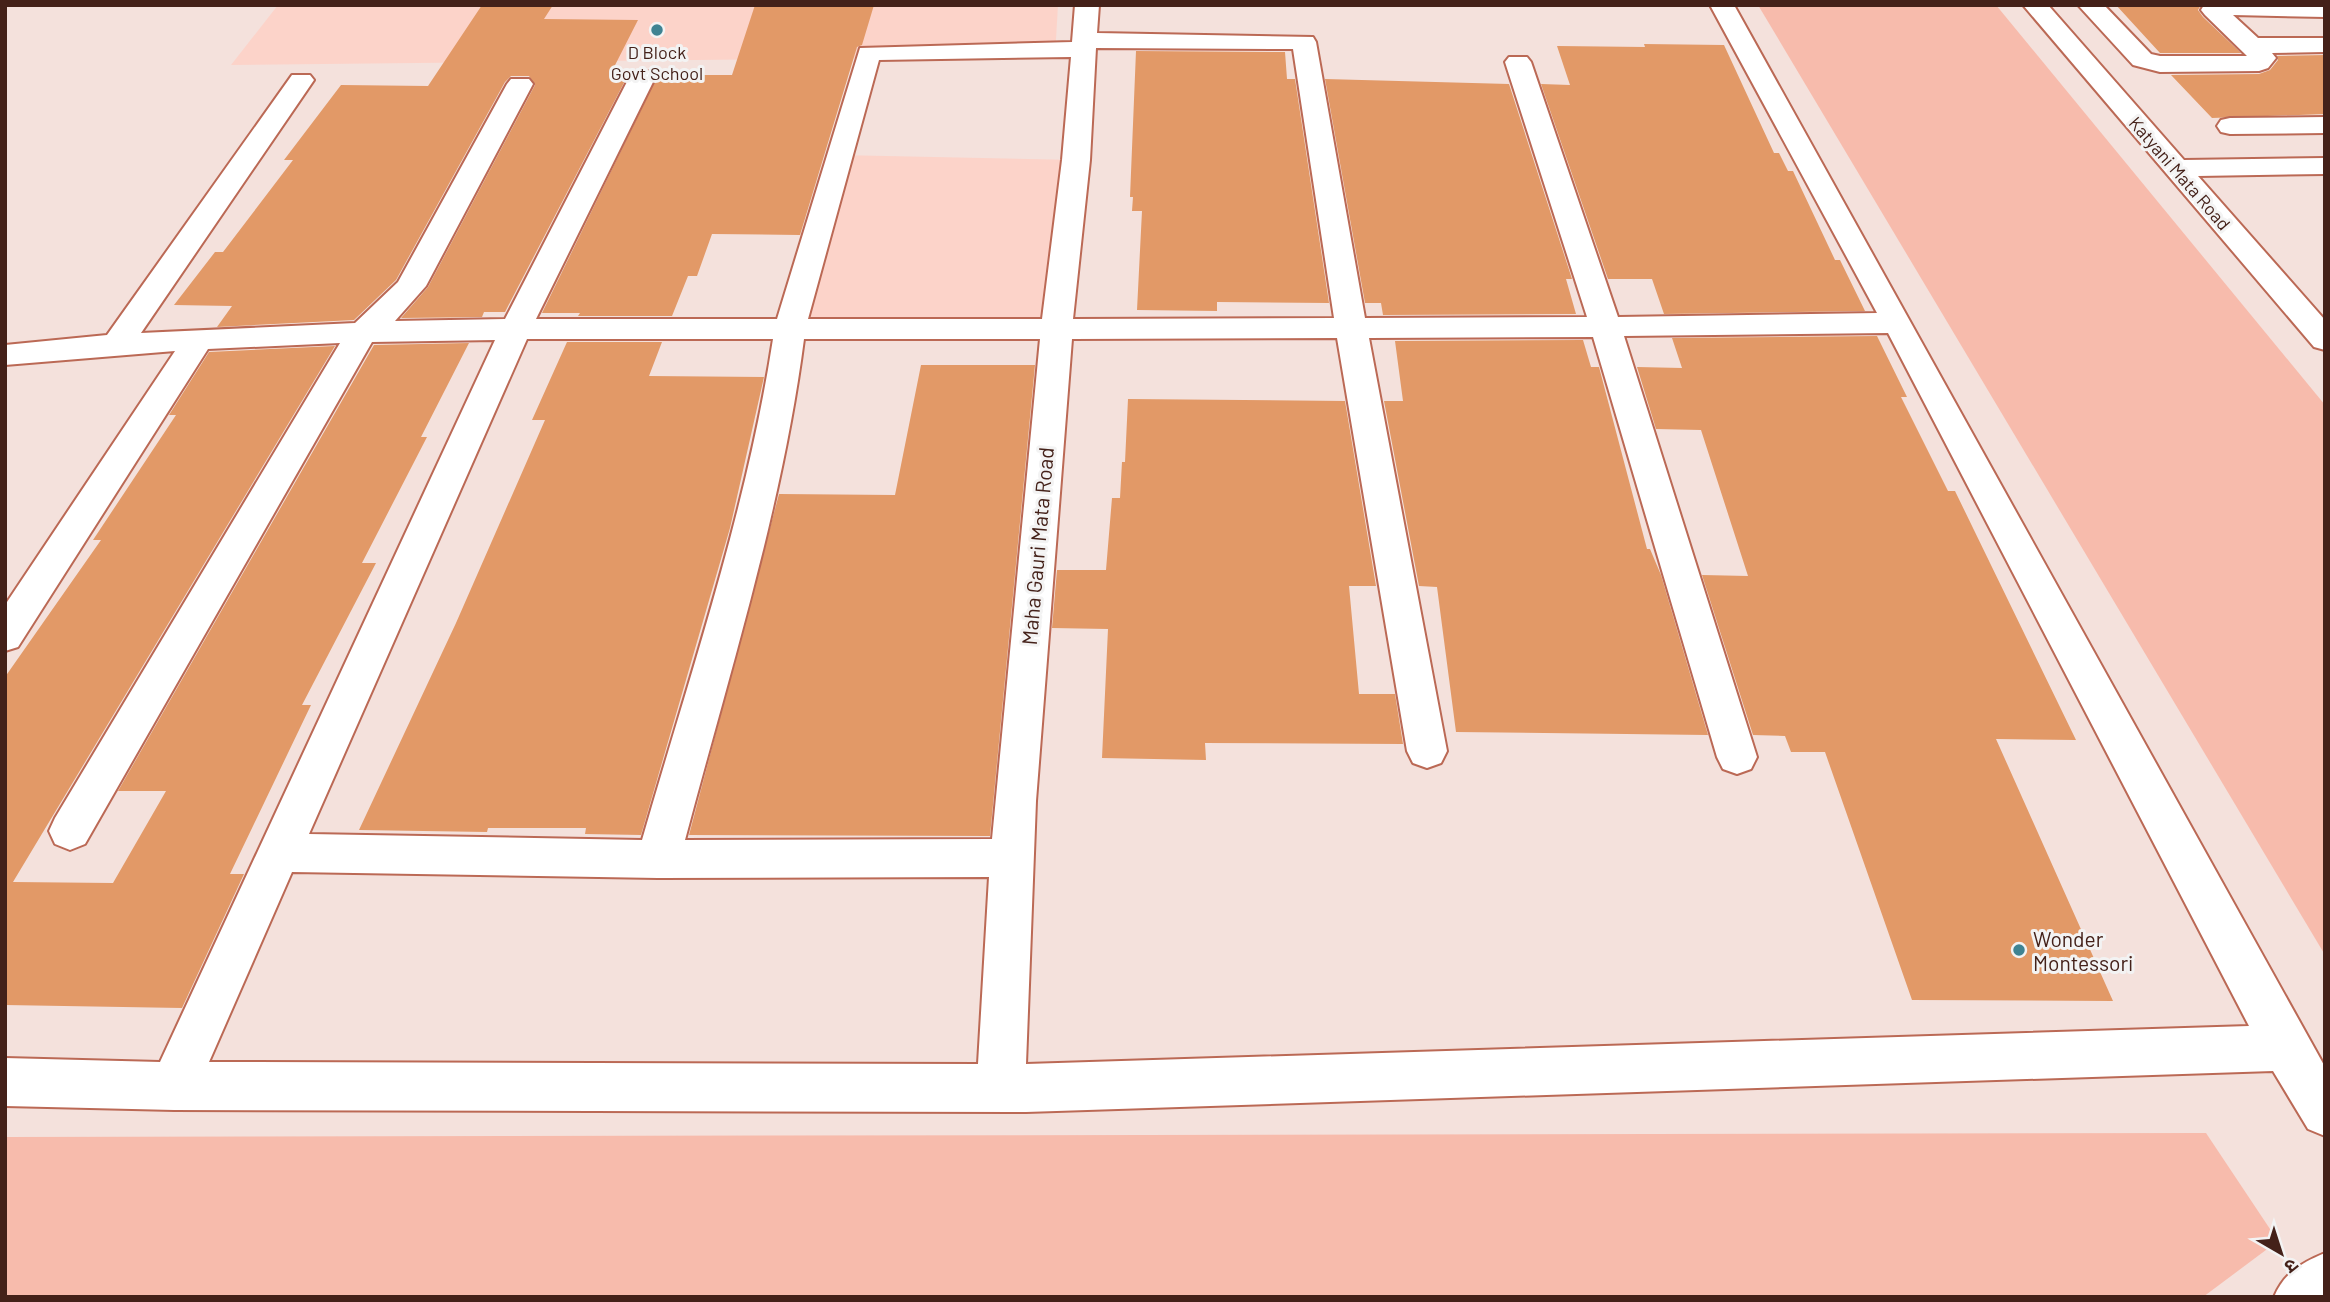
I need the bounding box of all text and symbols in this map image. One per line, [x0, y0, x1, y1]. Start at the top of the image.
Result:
marker: D Block Govt School [649, 22, 665, 38]
place label: D Block Govt School [611, 41, 703, 84]
street label: Katyani Mata Road [2125, 112, 2235, 234]
street label: Maha Gauri Mata Road [1016, 446, 1058, 646]
place label: Wonder Montessori [2033, 926, 2133, 975]
marker: Wonder Montessori [2011, 942, 2027, 958]
north arrow [2246, 1218, 2316, 1288]
text: उ [2280, 1254, 2304, 1280]

